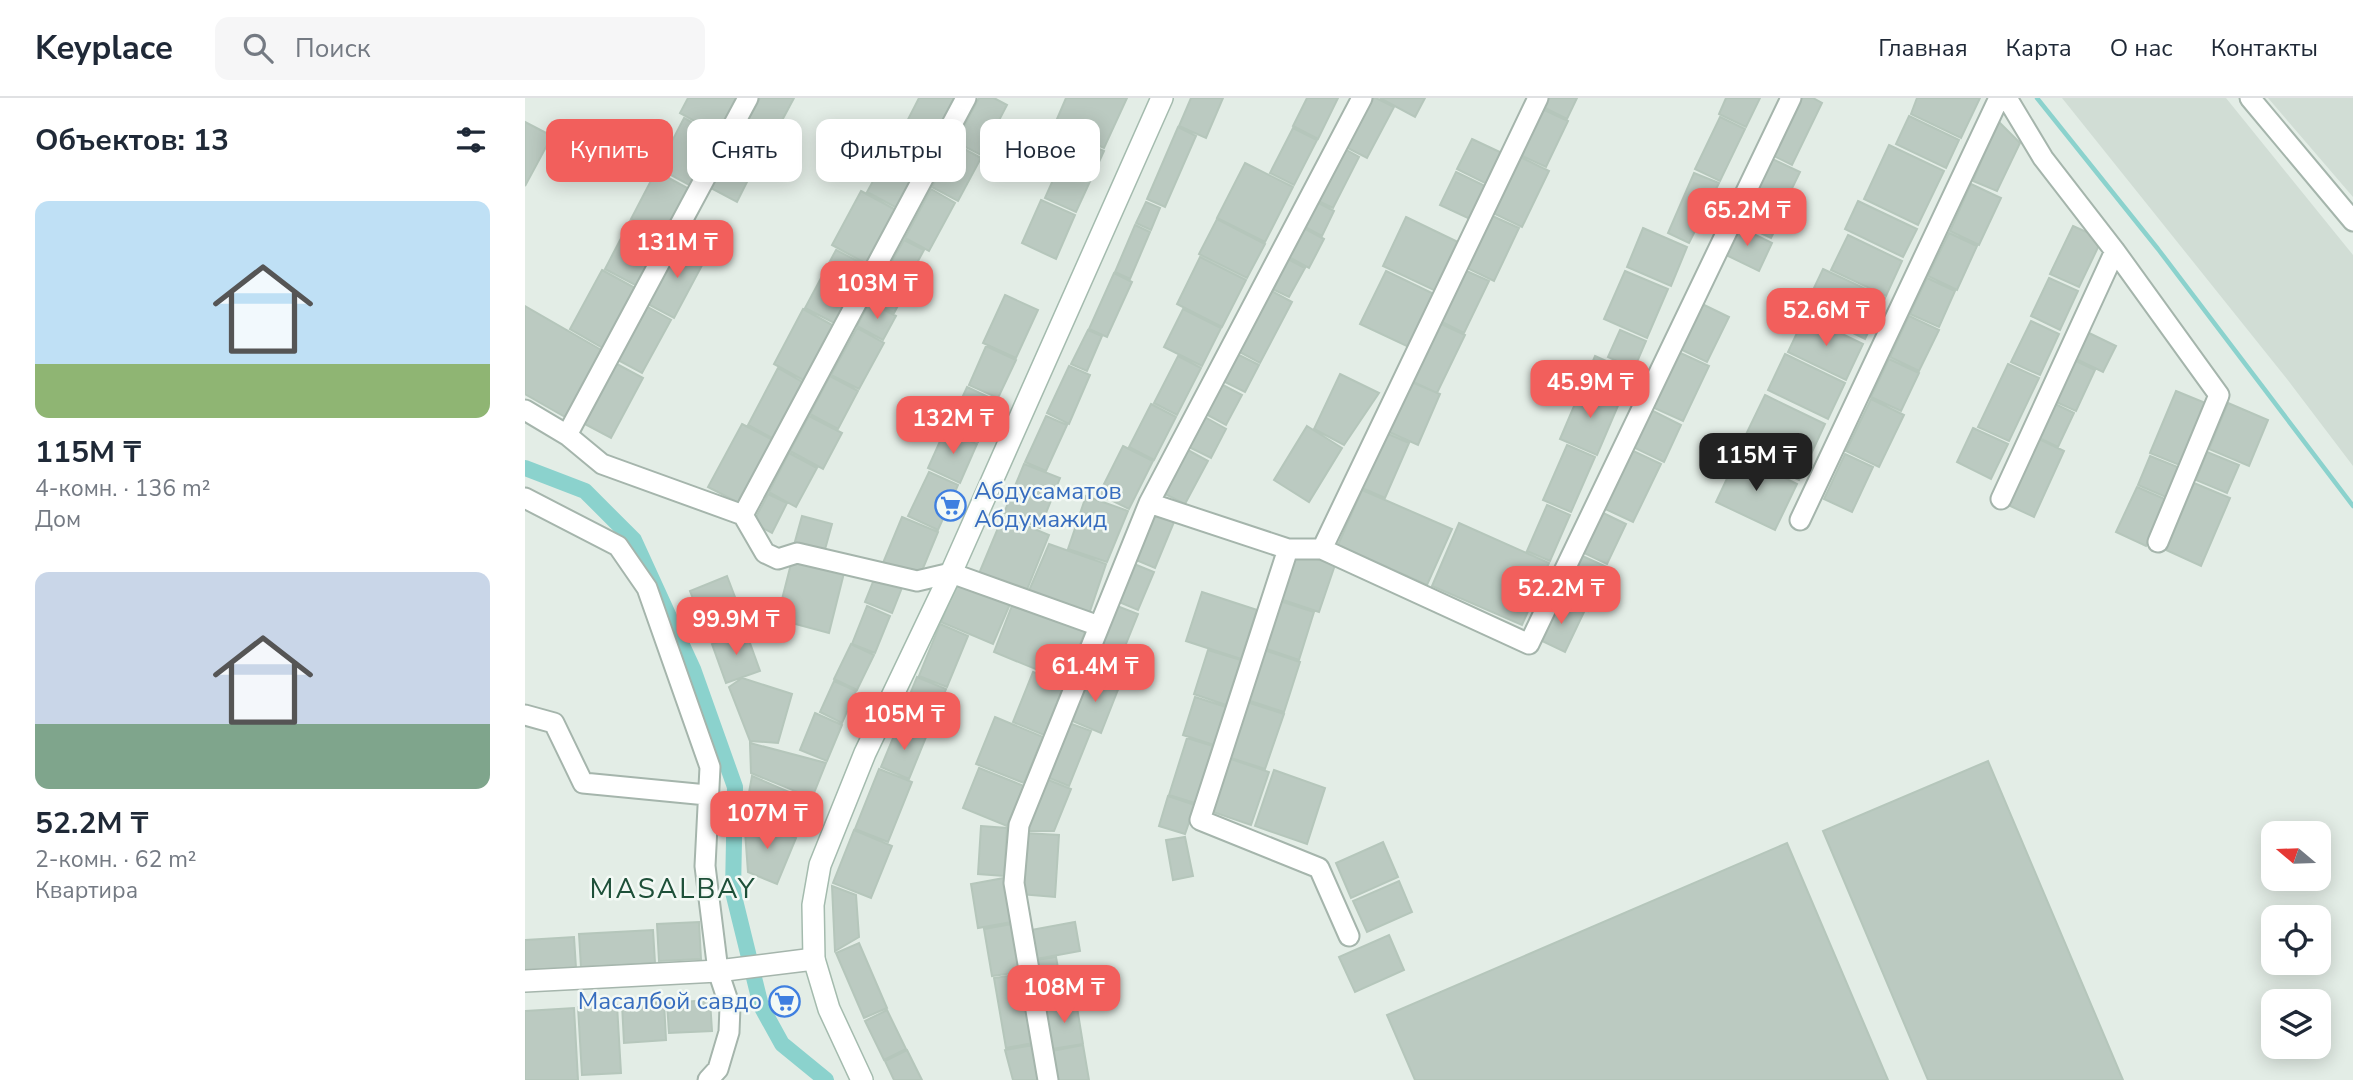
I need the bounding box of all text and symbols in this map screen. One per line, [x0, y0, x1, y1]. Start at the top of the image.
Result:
search box [215, 17, 705, 80]
text: Keyplace [35, 26, 173, 71]
icon: search [239, 29, 277, 67]
text: Поиск [295, 31, 371, 66]
text: Главная [1878, 32, 1968, 64]
text: Карта [2006, 32, 2072, 64]
text: О нас [2110, 32, 2173, 64]
text: Контакты [2211, 32, 2318, 64]
chip: Купить [546, 119, 673, 182]
chip: Снять [687, 119, 802, 182]
chip: Фильтры [816, 119, 966, 182]
chip: Новое [980, 119, 1100, 182]
text: Объектов: 13 [35, 120, 229, 161]
icon: filters [452, 121, 490, 159]
pin: 65.2M ₸ [1682, 188, 1812, 248]
text: 65.2M ₸ [1703, 195, 1791, 226]
pin: 131M ₸ [620, 220, 734, 280]
text: 131M ₸ [636, 227, 718, 258]
icon: home [200, 246, 326, 372]
pin: 103M ₸ [820, 262, 934, 321]
text: 103M ₸ [836, 268, 918, 299]
pin: 52.6M ₸ [1761, 288, 1891, 348]
text: 52.6M ₸ [1782, 295, 1870, 326]
pin: 45.9M ₸ [1525, 360, 1655, 420]
text: 45.9M ₸ [1546, 367, 1634, 398]
pin: 132M ₸ [896, 396, 1010, 456]
text: 132M ₸ [912, 403, 994, 434]
text: 115M ₸ [35, 432, 141, 473]
pin: 115M ₸ [1699, 434, 1813, 493]
text: 115M ₸ [1715, 440, 1797, 471]
text: 4-комн. · 136 m² [35, 473, 210, 504]
place label: Абдусаматов Абдумажид [974, 475, 1122, 535]
supermarket icon: Абдусаматов Абдумажид [934, 488, 968, 522]
text: Дом [35, 504, 81, 535]
pin: 52.2M ₸ [1496, 566, 1626, 626]
text: 52.2M ₸ [1517, 573, 1605, 604]
pin: 99.9M ₸ [671, 598, 801, 657]
text: 99.9M ₸ [692, 604, 780, 635]
icon: home [200, 617, 326, 743]
pin: 61.4M ₸ [1030, 644, 1160, 704]
text: 61.4M ₸ [1051, 651, 1139, 682]
pin: 105M ₸ [847, 692, 961, 752]
text: 105M ₸ [863, 699, 945, 730]
pin: 107M ₸ [710, 792, 824, 851]
text: 107M ₸ [726, 798, 808, 829]
text: 52.2M ₸ [35, 803, 149, 844]
north arrow [2261, 821, 2331, 891]
map controls [2261, 821, 2331, 1059]
text: 2-комн. · 62 m² [35, 844, 197, 875]
district label: MASALBAY [590, 870, 756, 908]
text: Квартира [35, 875, 138, 906]
button: locate [2261, 905, 2331, 975]
pin: 108M ₸ [1007, 965, 1121, 1025]
text: 108M ₸ [1023, 972, 1105, 1003]
supermarket icon: Масалбой савдо [768, 984, 802, 1018]
place label: Масалбой савдо [578, 985, 762, 1017]
button: layers [2261, 989, 2331, 1059]

